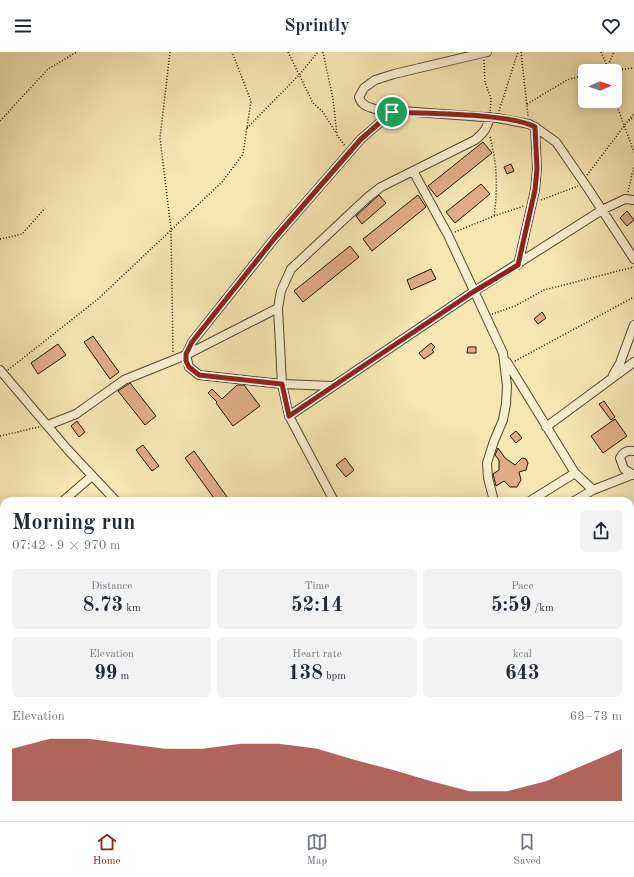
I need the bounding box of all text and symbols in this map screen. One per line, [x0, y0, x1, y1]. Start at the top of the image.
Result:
icon: menu [12, 15, 34, 37]
icon: heart [600, 15, 622, 37]
text: Sprintly [284, 17, 350, 35]
north arrow [578, 64, 622, 108]
map controls [578, 64, 622, 108]
pin [375, 95, 409, 129]
icon: arrive [381, 101, 403, 123]
button: share [580, 510, 622, 552]
text: Morning run [12, 512, 135, 534]
text: 07:42 · 9 × 970 m [12, 539, 120, 552]
text: Distance [91, 581, 132, 592]
text: Time [305, 581, 329, 592]
text: Pace [511, 581, 533, 592]
text: 8.73 [83, 596, 123, 616]
text: 52:14 [291, 596, 343, 616]
text: 5:59 [491, 596, 531, 616]
text: km [123, 603, 141, 614]
text: /km [531, 603, 554, 614]
text: Elevation [89, 649, 134, 660]
text: Heart rate [292, 649, 342, 660]
text: kcal [513, 649, 532, 660]
text: 99 [94, 664, 117, 684]
text: 138 [288, 664, 323, 684]
text: 643 [505, 664, 540, 684]
text: m [117, 671, 129, 682]
text: bpm [323, 671, 346, 682]
text: Elevation [12, 710, 65, 723]
text: 63–73 m [570, 710, 622, 723]
tab: Home [93, 831, 121, 869]
tab: Map [306, 831, 328, 869]
tab: Saved [513, 831, 541, 869]

